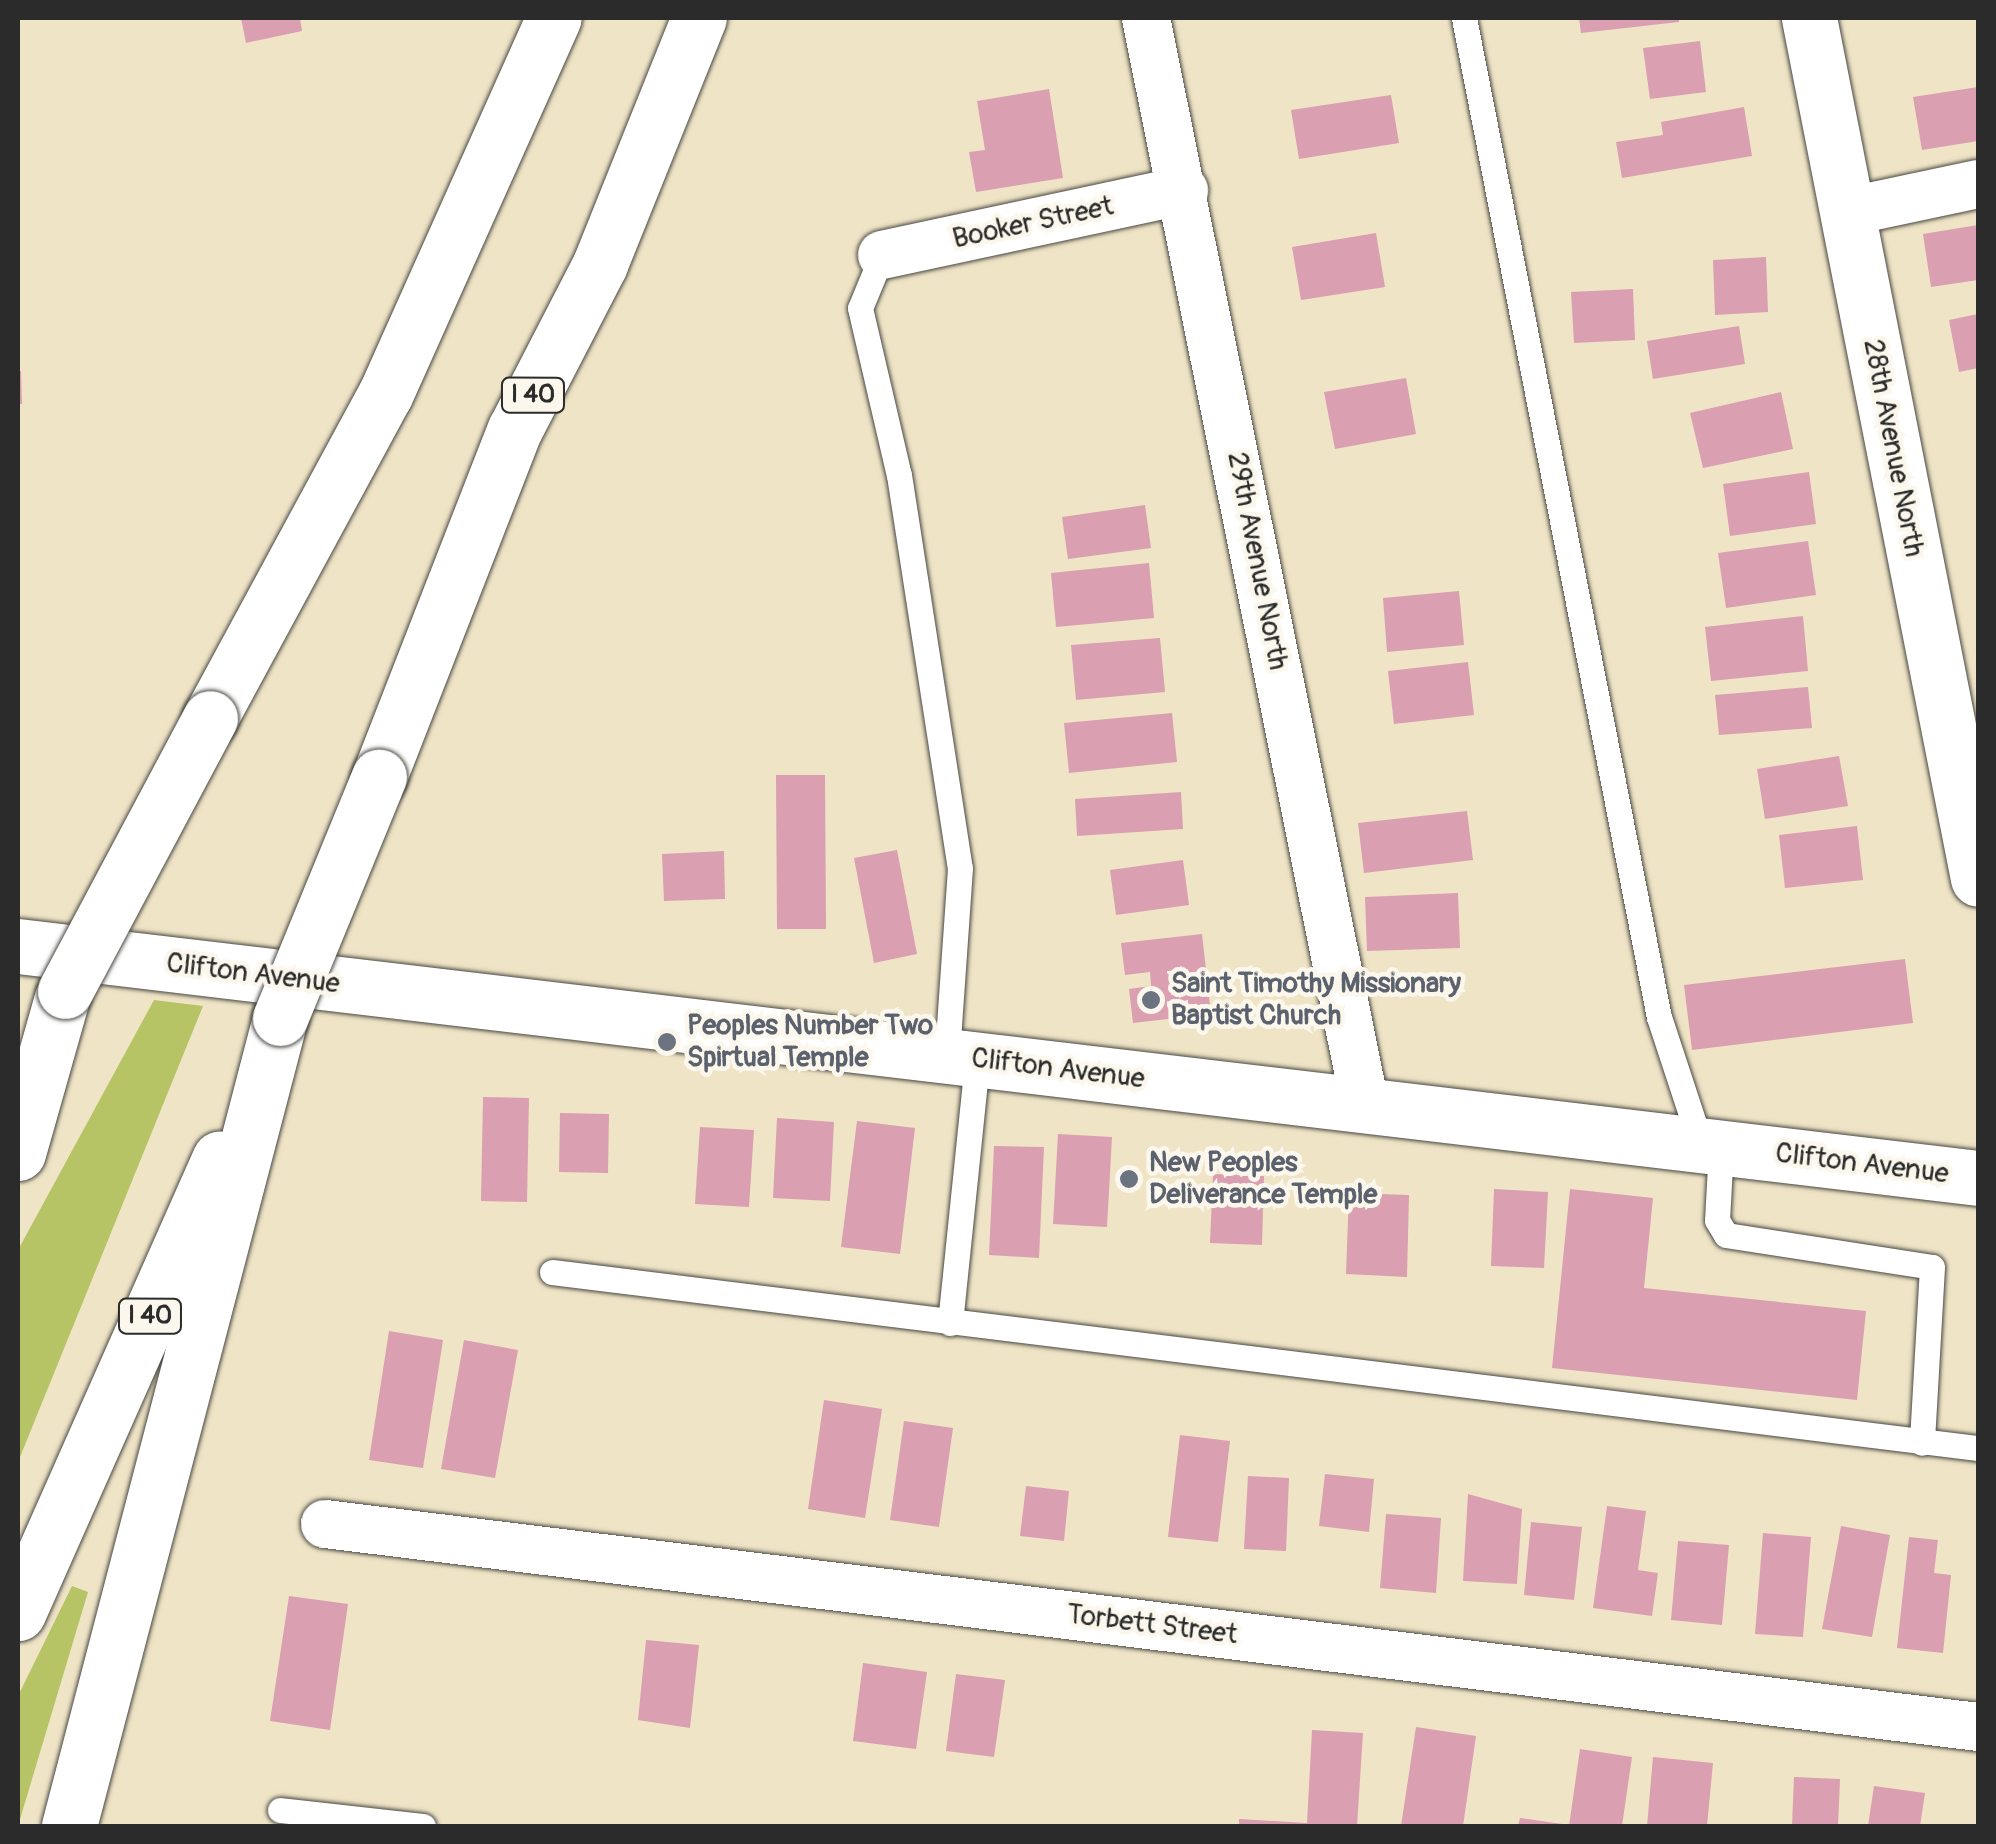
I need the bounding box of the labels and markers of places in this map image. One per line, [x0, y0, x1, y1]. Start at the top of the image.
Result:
place label: Saint Timothy Missionary Baptist Church [1171, 967, 1461, 1033]
marker: Saint Timothy Missionary Baptist Church [1140, 989, 1162, 1011]
place label: Peoples Number Two Spirtual Temple [687, 1009, 933, 1075]
marker: Peoples Number Two Spirtual Temple [656, 1031, 678, 1053]
place label: New Peoples Deliverance Temple [1149, 1146, 1377, 1212]
marker: New Peoples Deliverance Temple [1118, 1168, 1140, 1190]

